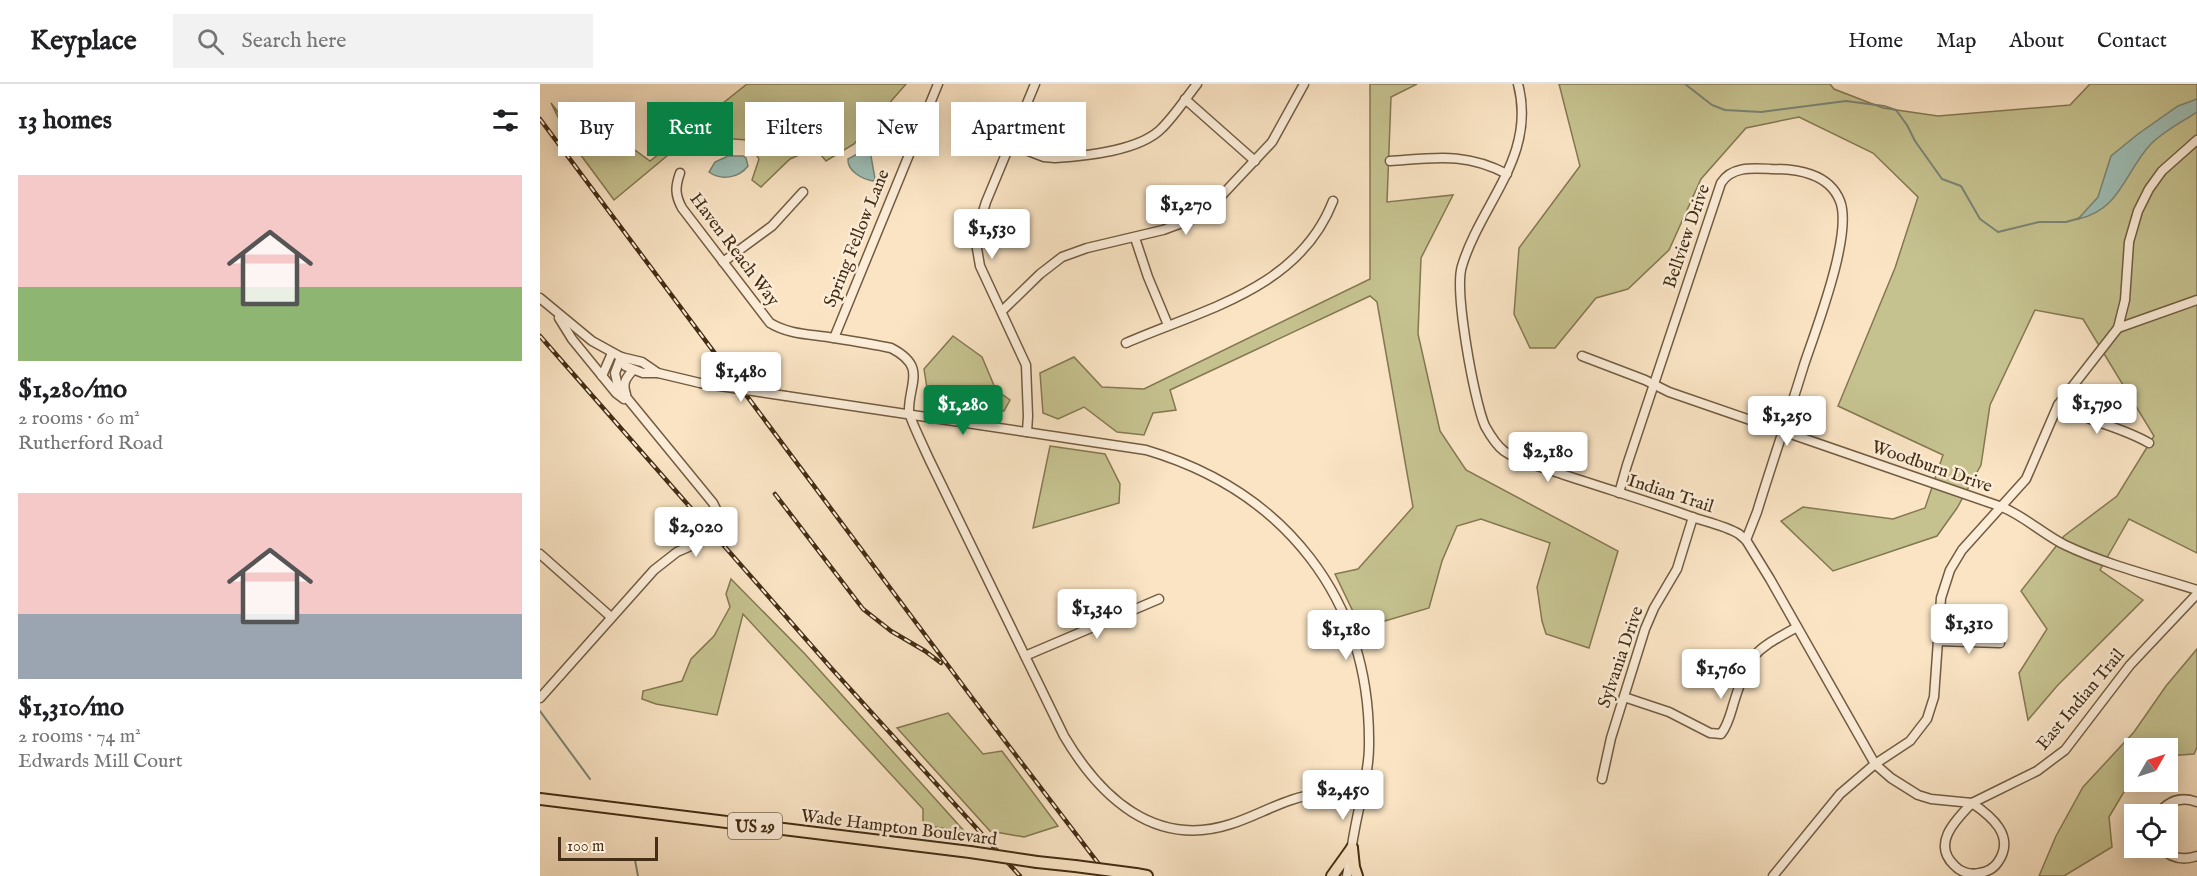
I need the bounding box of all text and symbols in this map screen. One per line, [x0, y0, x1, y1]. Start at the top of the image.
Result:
search box [173, 14, 593, 68]
text: Keyplace [30, 24, 137, 59]
icon: search [194, 25, 227, 58]
text: Search here [242, 27, 346, 55]
text: Home [1848, 28, 1903, 55]
text: Map [1936, 28, 1976, 55]
text: About [2009, 28, 2064, 55]
text: Contact [2097, 28, 2167, 55]
chip: Buy [558, 102, 635, 156]
chip: Rent [647, 102, 733, 156]
chip: Filters [745, 102, 844, 156]
chip: New [856, 102, 939, 156]
chip: Apartment [951, 102, 1086, 156]
text: 13 homes [18, 104, 112, 137]
icon: filters [489, 104, 522, 137]
street label: Spring Fellow Lane [819, 166, 896, 311]
street label: Bellview Drive [1659, 181, 1716, 292]
pin: $1,270 [1137, 185, 1235, 236]
street label: Haven Reach Way [684, 189, 784, 311]
text: $1,270 [1160, 192, 1212, 217]
pin: $1,530 [943, 209, 1041, 260]
icon: home [216, 214, 324, 322]
text: $1,530 [968, 216, 1016, 241]
pin: $1,480 [692, 352, 790, 403]
text: $1,480 [715, 359, 767, 384]
text: $1,280/mo [18, 373, 127, 406]
pin: $1,790 [2048, 384, 2146, 435]
pin: $1,280 [914, 385, 1012, 436]
text: $1,790 [2072, 391, 2122, 416]
text: $1,280 [938, 392, 988, 417]
pin: $1,250 [1738, 396, 1836, 447]
text: $1,250 [1762, 403, 1812, 428]
text: 2 rooms · 60 m² [18, 406, 140, 431]
text: Rutherford Road [18, 431, 163, 456]
pin: $2,180 [1499, 432, 1597, 483]
street label: Woodburn Drive [1868, 436, 1995, 499]
text: $2,180 [1523, 439, 1573, 464]
street label: Indian Trail [1625, 470, 1716, 519]
pin: $2,020 [647, 507, 745, 558]
text: $2,020 [669, 514, 723, 539]
icon: home [216, 532, 324, 640]
pin: $1,340 [1048, 589, 1146, 640]
text: $1,340 [1072, 596, 1122, 621]
street label: Sylvania Drive [1593, 604, 1650, 711]
pin: $1,310 [1920, 604, 2018, 655]
pin: $1,180 [1297, 610, 1395, 661]
text: $1,310 [1945, 611, 1993, 636]
text: $1,180 [1322, 617, 1370, 642]
street label: East Indian Trail [2032, 644, 2130, 755]
pin: $1,760 [1672, 649, 1770, 700]
text: $1,760 [1696, 656, 1746, 681]
text: $1,310/mo [18, 691, 124, 724]
text: 2 rooms · 74 m² [18, 724, 141, 749]
north arrow [2124, 738, 2178, 792]
map controls [2124, 738, 2178, 858]
text: Edwards Mill Court [18, 749, 183, 774]
pin: $2,450 [1294, 770, 1392, 821]
text: $2,450 [1317, 777, 1369, 802]
button: locate [2124, 804, 2178, 858]
street label: Wade Hampton Boulevard [799, 805, 999, 852]
road number: US 29 [728, 813, 782, 839]
scale bar [558, 834, 658, 862]
text: 100 m [567, 837, 604, 857]

